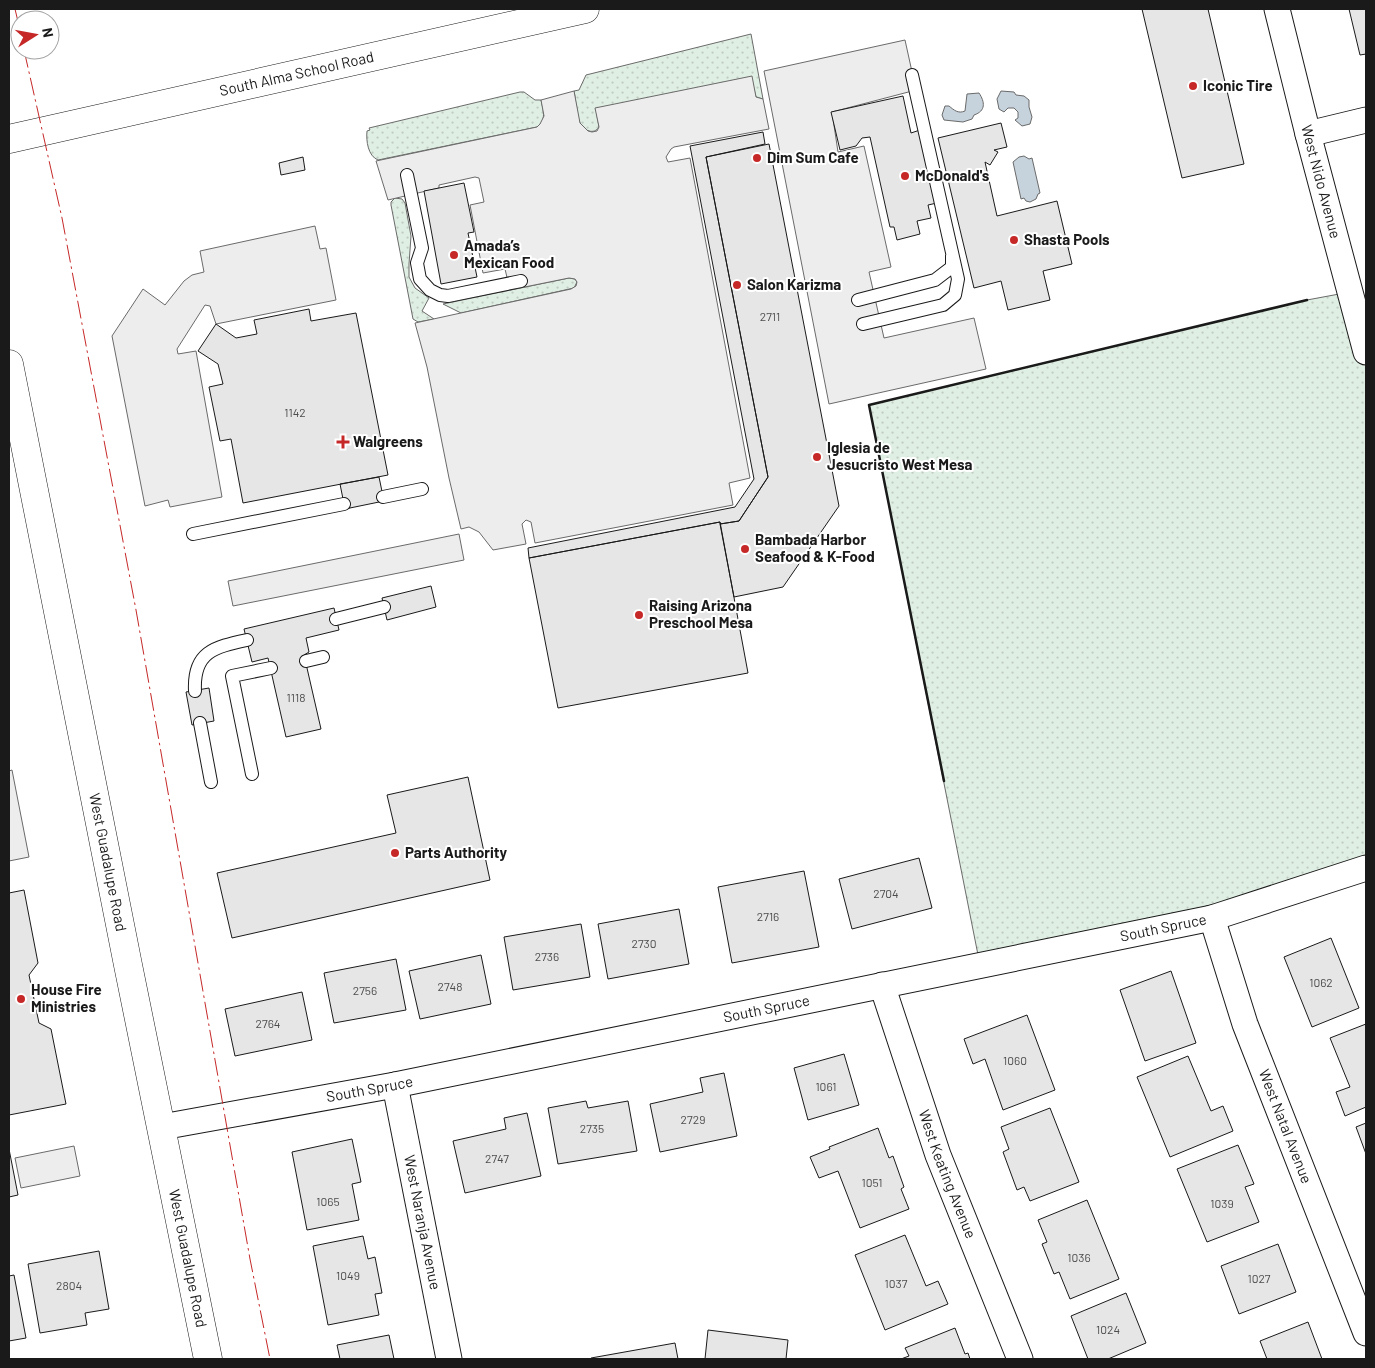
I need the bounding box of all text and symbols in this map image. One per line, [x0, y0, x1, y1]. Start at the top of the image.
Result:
north arrow [10, 10, 60, 60]
text: N [39, 26, 57, 39]
street label: South Alma School Road [218, 47, 376, 99]
place label: Iconic Tire [1203, 76, 1273, 94]
marker: Iconic Tire [1187, 80, 1199, 92]
street label: West Nido Avenue [1298, 123, 1345, 240]
place label: Dim Sum Cafe [767, 148, 859, 166]
marker: Dim Sum Cafe [751, 152, 763, 164]
place label: McDonald's [915, 166, 990, 184]
marker: McDonald's [899, 170, 911, 182]
place label: Shasta Pools [1024, 230, 1110, 248]
marker: Shasta Pools [1008, 234, 1020, 246]
place label: Amada’s Mexican Food [464, 236, 554, 271]
marker: Amada’s Mexican Food [448, 249, 460, 261]
place label: Salon Karizma [747, 275, 841, 293]
marker: Salon Karizma [731, 279, 743, 291]
house number: 2711 [760, 309, 780, 323]
house number: 1142 [284, 405, 306, 419]
place label: Walgreens [353, 432, 423, 450]
marker: Walgreens [337, 436, 349, 448]
place label: Iglesia de Jesucristo West Mesa [827, 438, 972, 473]
marker: Iglesia de Jesucristo West Mesa [811, 451, 823, 463]
place label: Bambada Harbor Seafood & K-Food [755, 530, 875, 565]
marker: Bambada Harbor Seafood & K-Food [739, 543, 751, 555]
place label: Raising Arizona Preschool Mesa [649, 596, 753, 631]
marker: Raising Arizona Preschool Mesa [633, 609, 645, 621]
house number: 1118 [287, 690, 305, 704]
street label: West Guadalupe Road [86, 791, 131, 933]
place label: Parts Authority [405, 843, 508, 861]
marker: Parts Authority [389, 847, 401, 859]
house number: 2704 [873, 886, 899, 900]
house number: 2716 [757, 909, 779, 923]
street label: South Spruce [1118, 909, 1208, 945]
house number: 2730 [631, 936, 657, 950]
house number: 2736 [535, 949, 559, 963]
house number: 1062 [1309, 975, 1333, 989]
house number: 2748 [438, 979, 462, 993]
place label: House Fire Ministries [31, 980, 102, 1015]
house number: 2756 [353, 983, 377, 997]
street label: South Spruce [721, 990, 811, 1026]
marker: House Fire Ministries [15, 993, 27, 1005]
house number: 2764 [256, 1016, 280, 1030]
house number: 1060 [1003, 1053, 1027, 1067]
street label: West Natal Avenue [1256, 1066, 1316, 1186]
street label: South Spruce [325, 1072, 414, 1105]
house number: 1061 [815, 1079, 837, 1093]
street label: West Keating Avenue [916, 1107, 981, 1241]
house number: 2729 [681, 1112, 705, 1126]
house number: 2735 [580, 1121, 604, 1135]
house number: 2747 [485, 1151, 509, 1165]
street label: West Naranja Avenue [401, 1153, 445, 1291]
house number: 1051 [861, 1175, 883, 1189]
street label: West Guadalupe Road [166, 1187, 211, 1329]
house number: 1065 [316, 1194, 340, 1208]
house number: 1039 [1210, 1196, 1234, 1210]
house number: 1036 [1067, 1250, 1091, 1264]
house number: 1049 [336, 1268, 360, 1282]
house number: 1027 [1247, 1271, 1271, 1285]
house number: 1037 [885, 1276, 908, 1290]
house number: 2804 [56, 1278, 82, 1292]
house number: 1024 [1096, 1322, 1120, 1336]

